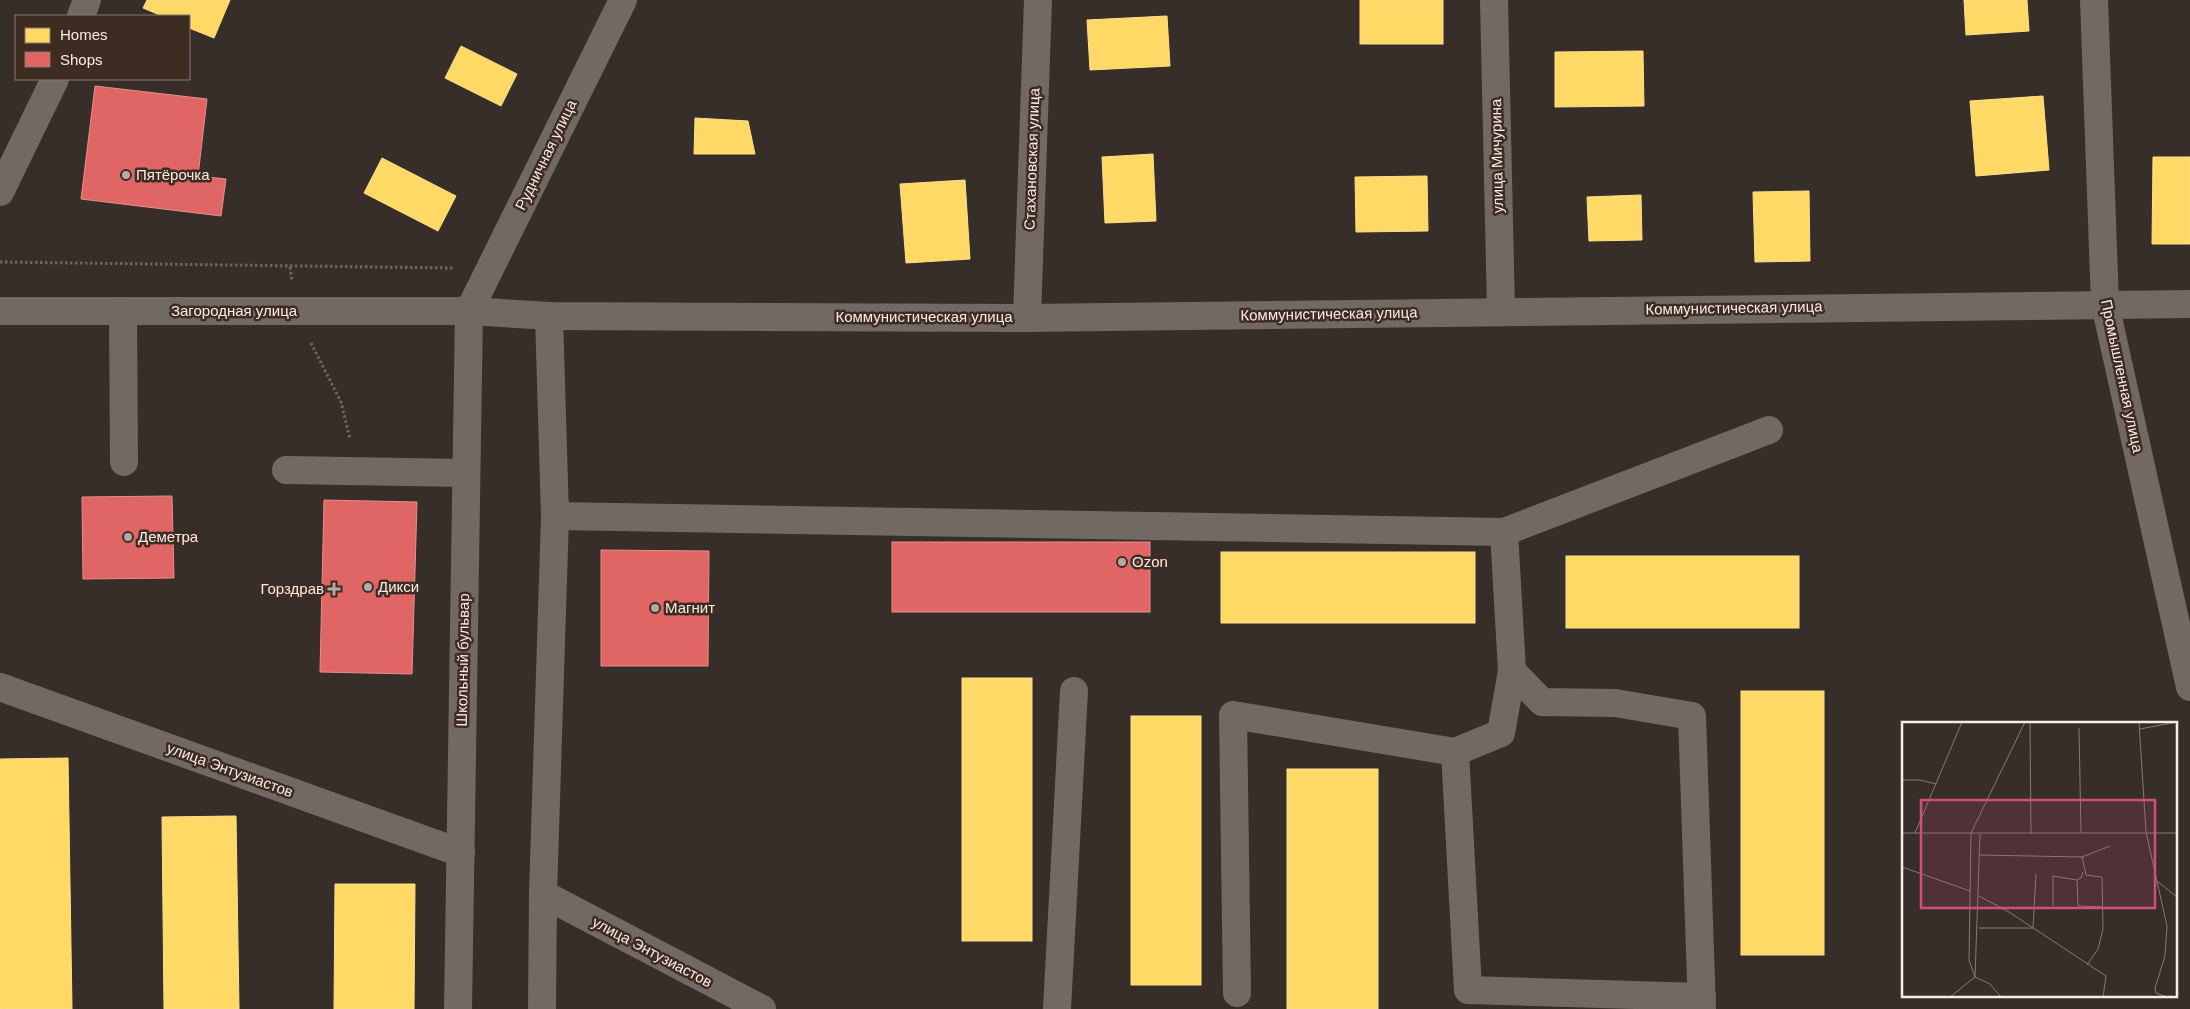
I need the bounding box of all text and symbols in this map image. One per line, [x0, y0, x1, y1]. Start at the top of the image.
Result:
legend [15, 15, 190, 80]
text: Homes [60, 26, 108, 43]
text: Shops [60, 51, 103, 68]
street label: Стахановская улица [1021, 87, 1042, 230]
street label: Рудничная улица [512, 96, 580, 213]
street label: улица Мичурина [1487, 98, 1506, 214]
place label: Пятёрочка [136, 166, 210, 183]
marker: Пятёрочка [120, 169, 132, 181]
street label: Коммунистическая улица [1645, 297, 1823, 318]
street label: Промышленная улица [2098, 298, 2147, 455]
street label: Загородная улица [171, 302, 298, 319]
street label: Коммунистическая улица [1240, 303, 1418, 324]
street label: Коммунистическая улица [835, 308, 1013, 325]
place label: Деметра [138, 528, 199, 545]
marker: Деметра [122, 531, 134, 543]
place label: Ozon [1132, 553, 1168, 570]
marker: Ozon [1116, 556, 1128, 568]
place label: Дикси [378, 578, 419, 595]
place label: Горздрав [260, 580, 324, 597]
marker: Дикси [362, 581, 374, 593]
marker: Горздрав [328, 583, 340, 595]
street label: Школьный бульвар [453, 593, 472, 727]
place label: Магнит [665, 599, 715, 616]
marker: Магнит [649, 602, 661, 614]
inset map [1902, 722, 2178, 996]
street label: улица Энтузиастов [165, 739, 296, 800]
street label: улица Энтузиастов [589, 913, 715, 990]

